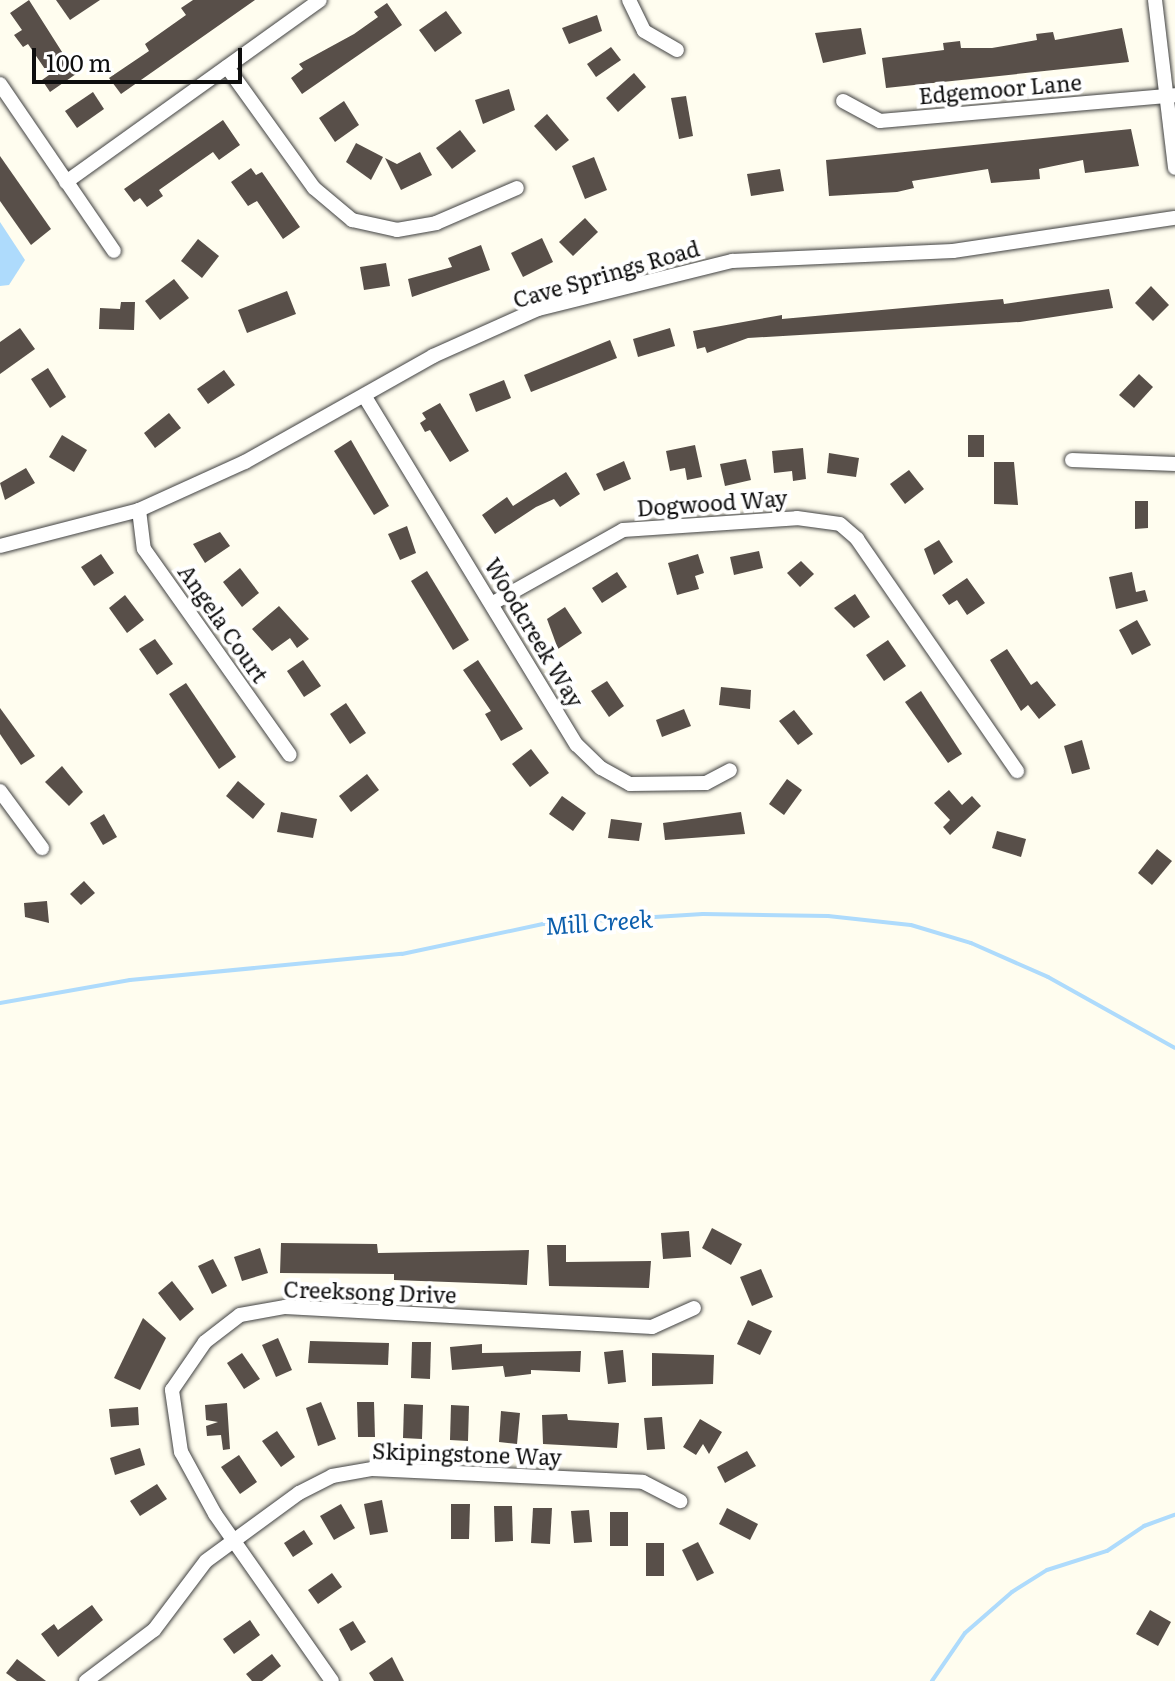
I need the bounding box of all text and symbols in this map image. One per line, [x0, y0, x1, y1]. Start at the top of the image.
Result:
scale bar [36, 32, 246, 82]
text: 100 m [46, 44, 112, 79]
street label: Edgemoor Lane [917, 68, 1083, 108]
street label: Cave Springs Road [510, 234, 702, 312]
street label: Dogwood Way [636, 484, 788, 520]
street label: Woodcreek Way [480, 553, 590, 711]
street label: Angela Court [174, 559, 274, 687]
water label: Mill Creek [544, 903, 654, 939]
street label: Creeksong Drive [283, 1275, 457, 1307]
street label: Skipingstone Way [372, 1436, 562, 1470]

